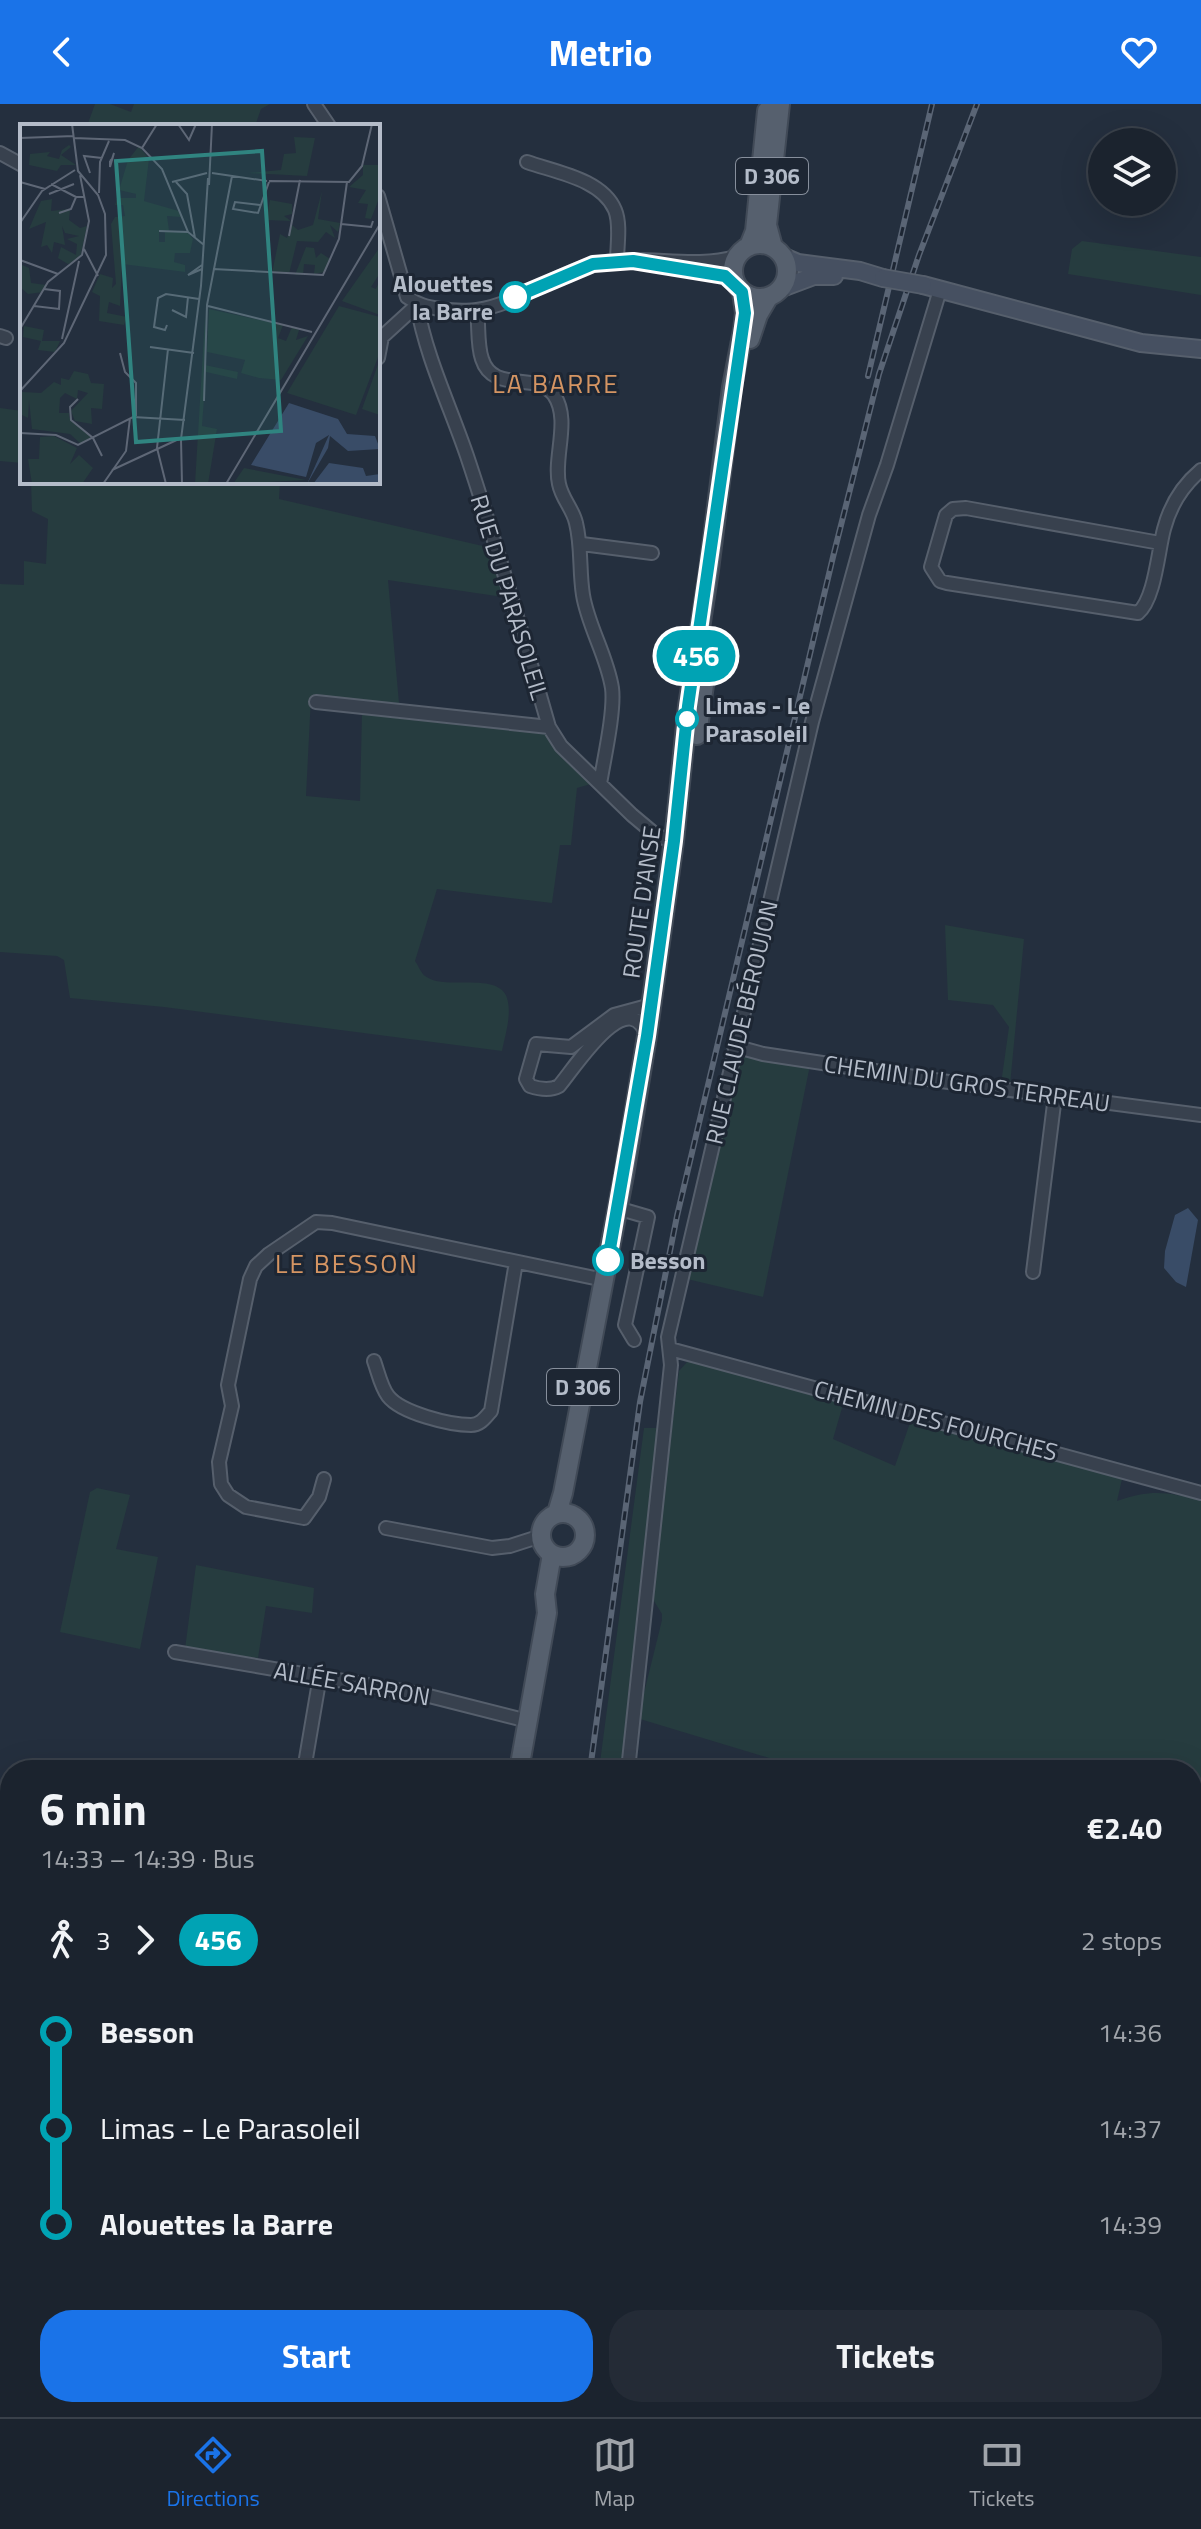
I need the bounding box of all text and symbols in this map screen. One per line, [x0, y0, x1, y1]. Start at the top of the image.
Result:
text: Metrio [549, 25, 652, 80]
icon: back [40, 30, 84, 74]
icon: heart [1117, 30, 1161, 74]
inset map [20, 124, 380, 484]
map controls [1088, 128, 1176, 216]
button: layers [1088, 128, 1176, 216]
road number: D 306 [736, 158, 808, 194]
place label: Alouettes la Barre [393, 265, 493, 329]
marker: Alouettes la Barre [500, 282, 530, 312]
district label: LA BARRE [492, 364, 620, 403]
street label: RUE DU PARASOLEIL [462, 490, 558, 704]
line badge: 456 [650, 630, 742, 682]
text: 456 [672, 634, 720, 677]
place label: Limas - Le Parasoleil [705, 687, 810, 751]
marker: Limas - Le Parasoleil [676, 708, 698, 730]
street label: ROUTE D'ANSE [612, 823, 670, 981]
street label: RUE CLAUDE BÉROUJON [695, 896, 787, 1148]
street label: CHEMIN DU GROS TERREAU [822, 1045, 1112, 1121]
place label: Besson [630, 1242, 706, 1278]
district label: LE BESSON [275, 1244, 419, 1283]
marker: Besson [593, 1245, 623, 1275]
road number: D 306 [547, 1369, 619, 1405]
street label: CHEMIN DES FOURCHES [810, 1370, 1062, 1470]
street label: ALLÉE SARRON [271, 1652, 433, 1714]
text: 6 min [40, 1775, 147, 1842]
text: €2.40 [1087, 1805, 1162, 1851]
text: 14:33 – 14:39 · Bus [40, 1839, 255, 1878]
icon: walk [40, 1918, 84, 1962]
icon: forward [123, 1918, 167, 1962]
text: 456 [195, 1918, 242, 1961]
text: 3 [96, 1921, 111, 1960]
text: 2 stops [1081, 1921, 1162, 1960]
text: Besson [100, 2009, 194, 2055]
text: 14:36 [1098, 2013, 1162, 2052]
text: Limas - Le Parasoleil [100, 2105, 361, 2151]
text: 14:37 [1098, 2109, 1162, 2148]
text: Alouettes la Barre [100, 2201, 333, 2247]
text: 14:39 [1098, 2205, 1162, 2244]
button: Start [40, 2310, 593, 2402]
button: Tickets [609, 2310, 1162, 2402]
tab: Directions [166, 2433, 260, 2515]
tab: Map [593, 2433, 637, 2515]
tab: Tickets [969, 2433, 1035, 2515]

